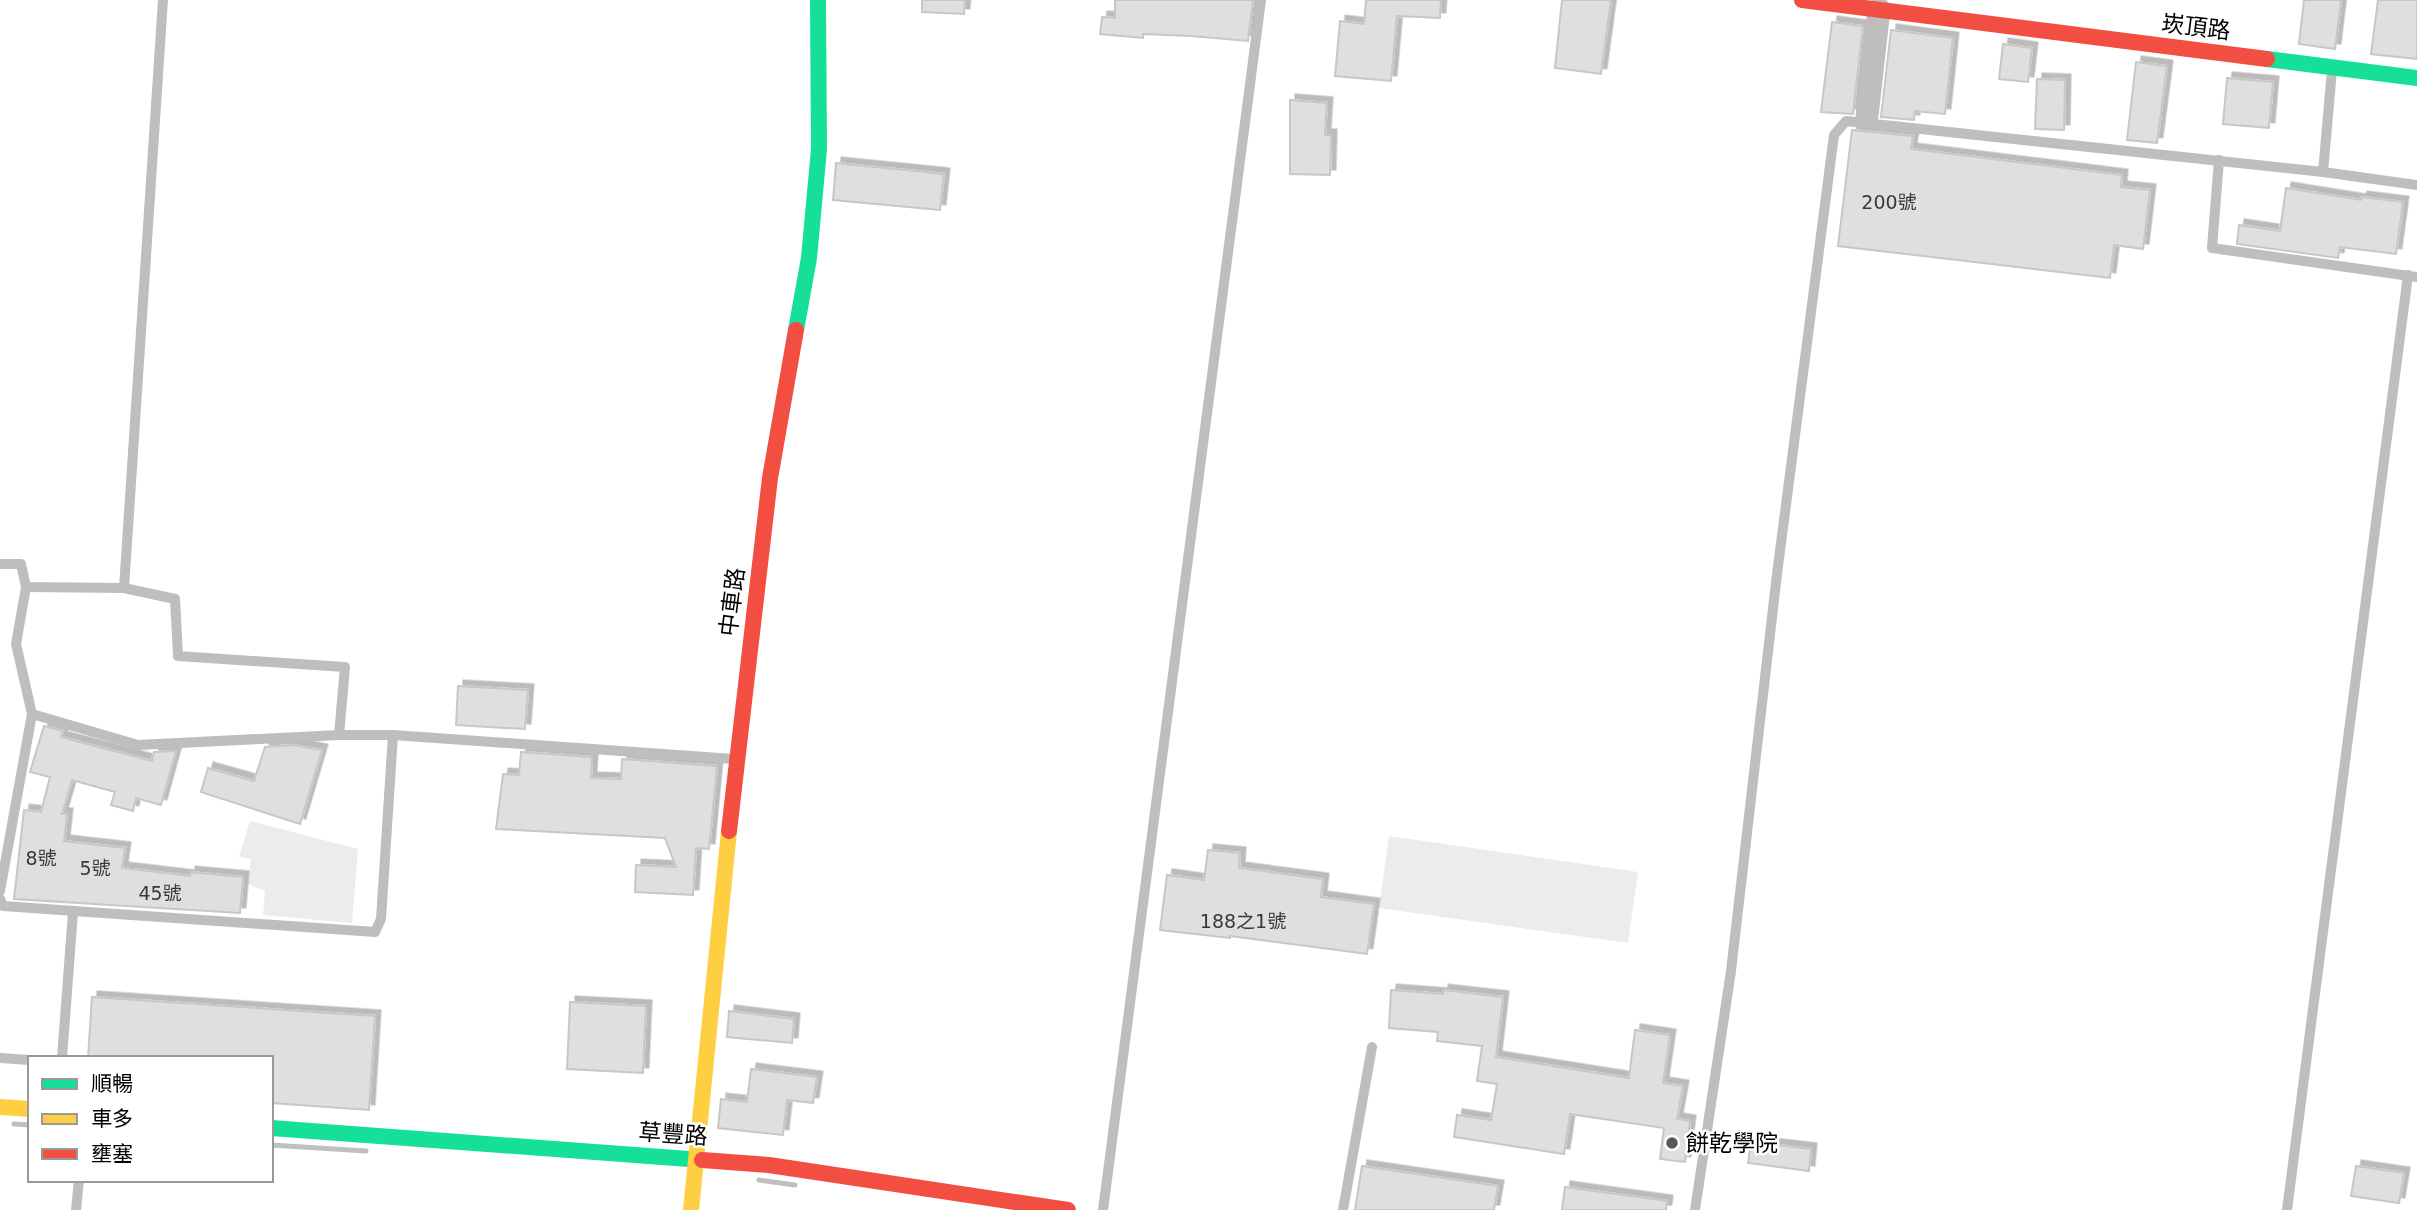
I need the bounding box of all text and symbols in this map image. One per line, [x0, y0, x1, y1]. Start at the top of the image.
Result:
street label: 崁頂路 [2160, 10, 2232, 44]
house number: 200號 [1861, 191, 1917, 213]
street label: 中車路 [715, 566, 749, 638]
house number: 8號 [25, 847, 57, 869]
house number: 5號 [79, 857, 111, 879]
house number: 45號 [138, 882, 182, 904]
house number: 188之1號 [1200, 910, 1286, 932]
legend [28, 1056, 273, 1182]
text: 順暢 [91, 1072, 133, 1096]
text: 車多 [91, 1107, 133, 1131]
street label: 草豐路 [638, 1119, 708, 1149]
place label: 餅乾學院 [1686, 1130, 1778, 1156]
marker: 餅乾學院 [1664, 1135, 1680, 1151]
text: 壅塞 [91, 1142, 133, 1166]

